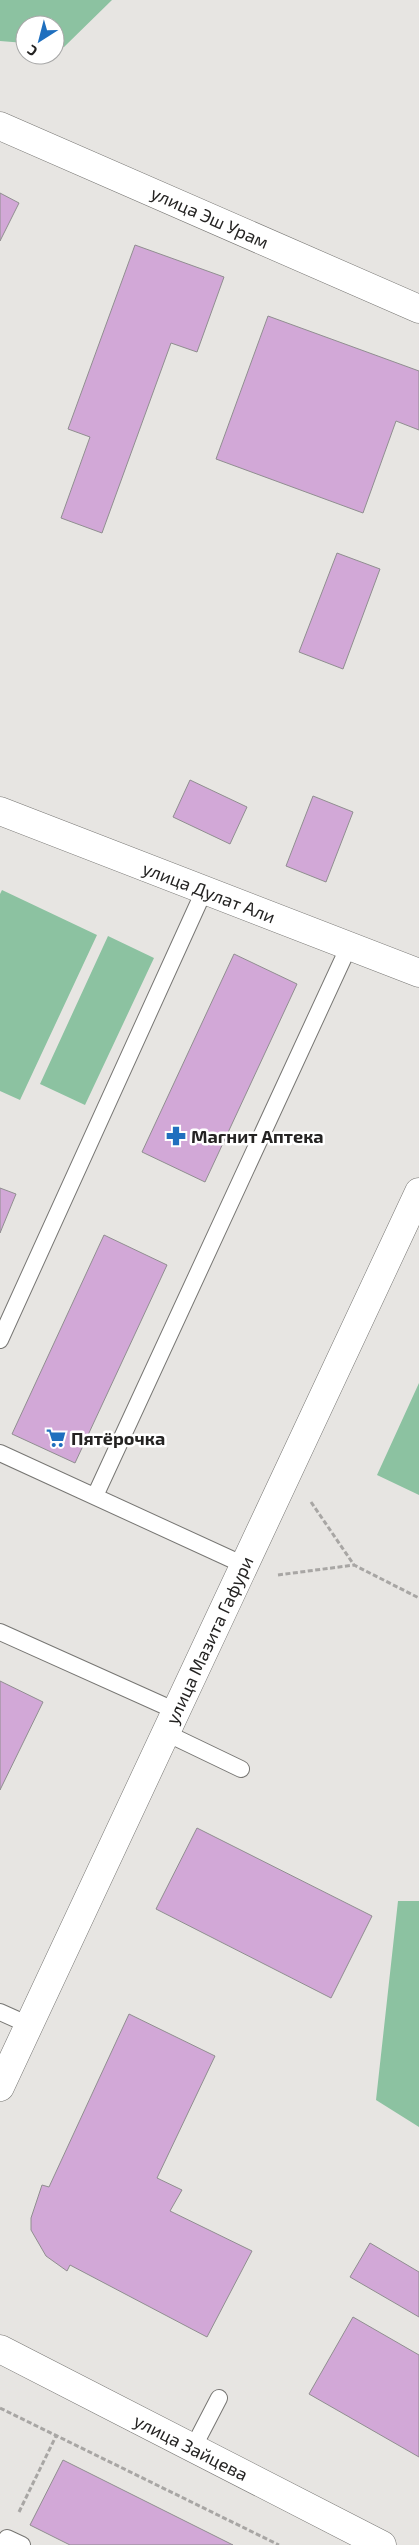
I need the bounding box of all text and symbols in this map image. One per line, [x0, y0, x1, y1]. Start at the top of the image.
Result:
north arrow [15, 15, 65, 65]
text: С [24, 42, 40, 60]
street label: улица Эш Урам [148, 181, 272, 253]
street label: улица Дулат Али [140, 857, 278, 927]
pharmacy icon: Магнит Аптека [165, 1125, 187, 1147]
place label: Магнит Аптека [191, 1125, 324, 1147]
supermarket icon: Пятёрочка [45, 1427, 67, 1449]
place label: Пятёрочка [71, 1427, 165, 1449]
street label: улица Мазита Гафури [160, 1552, 258, 1728]
street label: улица Зайцева [130, 2409, 252, 2485]

